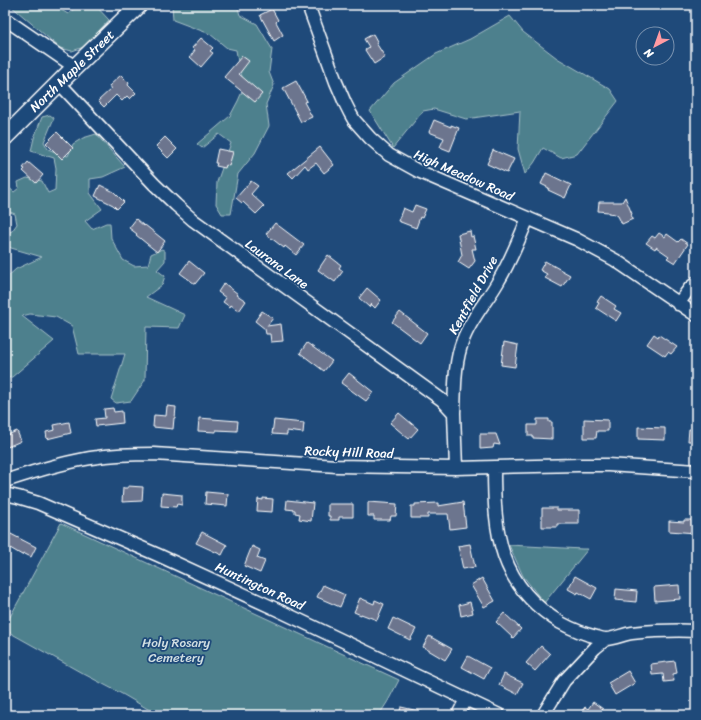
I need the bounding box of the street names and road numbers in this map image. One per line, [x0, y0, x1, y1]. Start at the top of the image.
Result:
street label: North Maple Street [24, 24, 120, 118]
street label: High Meadow Road [410, 143, 519, 208]
street label: Laurana Lane [240, 233, 314, 295]
street label: Kentfield Drive [442, 251, 504, 339]
street label: Rocky Hill Road [304, 439, 395, 465]
street label: Huntington Road [211, 555, 310, 617]

